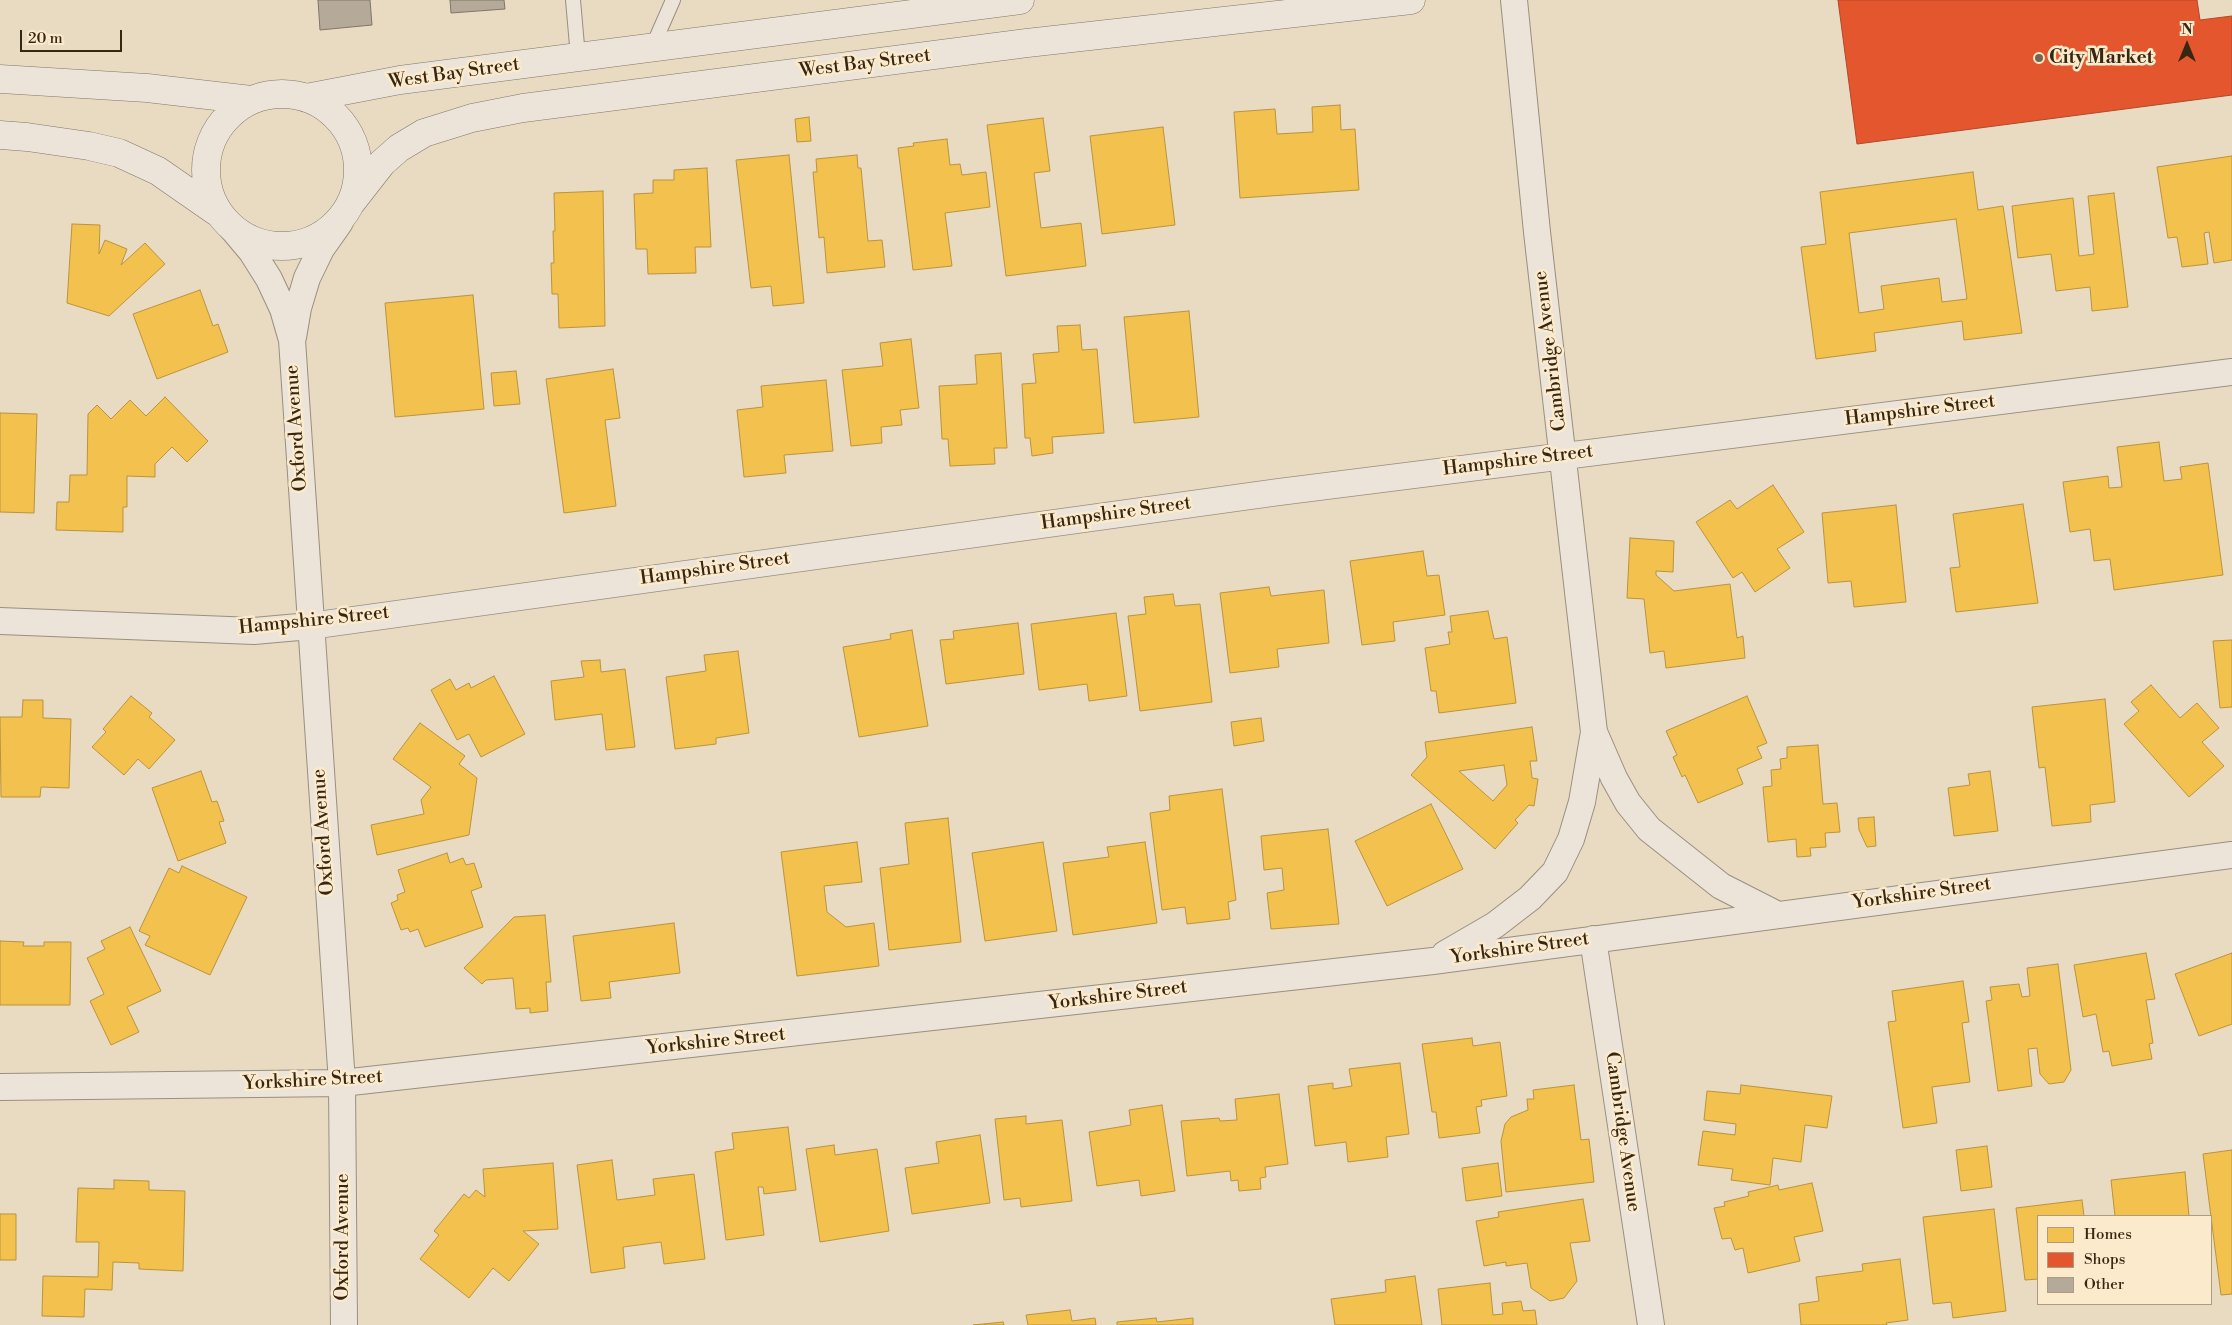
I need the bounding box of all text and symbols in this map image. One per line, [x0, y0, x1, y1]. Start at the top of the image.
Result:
scale bar [22, 20, 125, 52]
north arrow [2162, 20, 2212, 70]
text: N [2181, 21, 2193, 39]
text: 20 m [28, 29, 63, 48]
street label: West Bay Street [798, 45, 932, 83]
place label: City Market [2049, 47, 2153, 69]
marker: City Market [2033, 52, 2045, 64]
street label: West Bay Street [387, 54, 521, 94]
street label: Cambridge Avenue [1530, 269, 1572, 433]
street label: Oxford Avenue [281, 364, 313, 492]
street label: Hampshire Street [1843, 390, 1997, 432]
street label: Hampshire Street [1441, 440, 1595, 482]
street label: Hampshire Street [1039, 492, 1193, 536]
street label: Hampshire Street [638, 547, 792, 591]
street label: Hampshire Street [237, 602, 391, 640]
street label: Oxford Avenue [308, 768, 340, 896]
street label: Yorkshire Street [1851, 873, 1993, 915]
street label: Yorkshire Street [1449, 928, 1591, 970]
street label: Yorkshire Street [1047, 976, 1189, 1016]
street label: Yorkshire Street [645, 1023, 787, 1061]
street label: Cambridge Avenue [1599, 1050, 1645, 1214]
street label: Yorkshire Street [243, 1066, 383, 1096]
street label: Oxford Avenue [332, 1173, 354, 1301]
legend [2037, 1215, 2212, 1305]
text: Homes [2084, 1225, 2132, 1244]
text: Shops [2084, 1250, 2125, 1269]
text: Other [2084, 1275, 2124, 1294]

